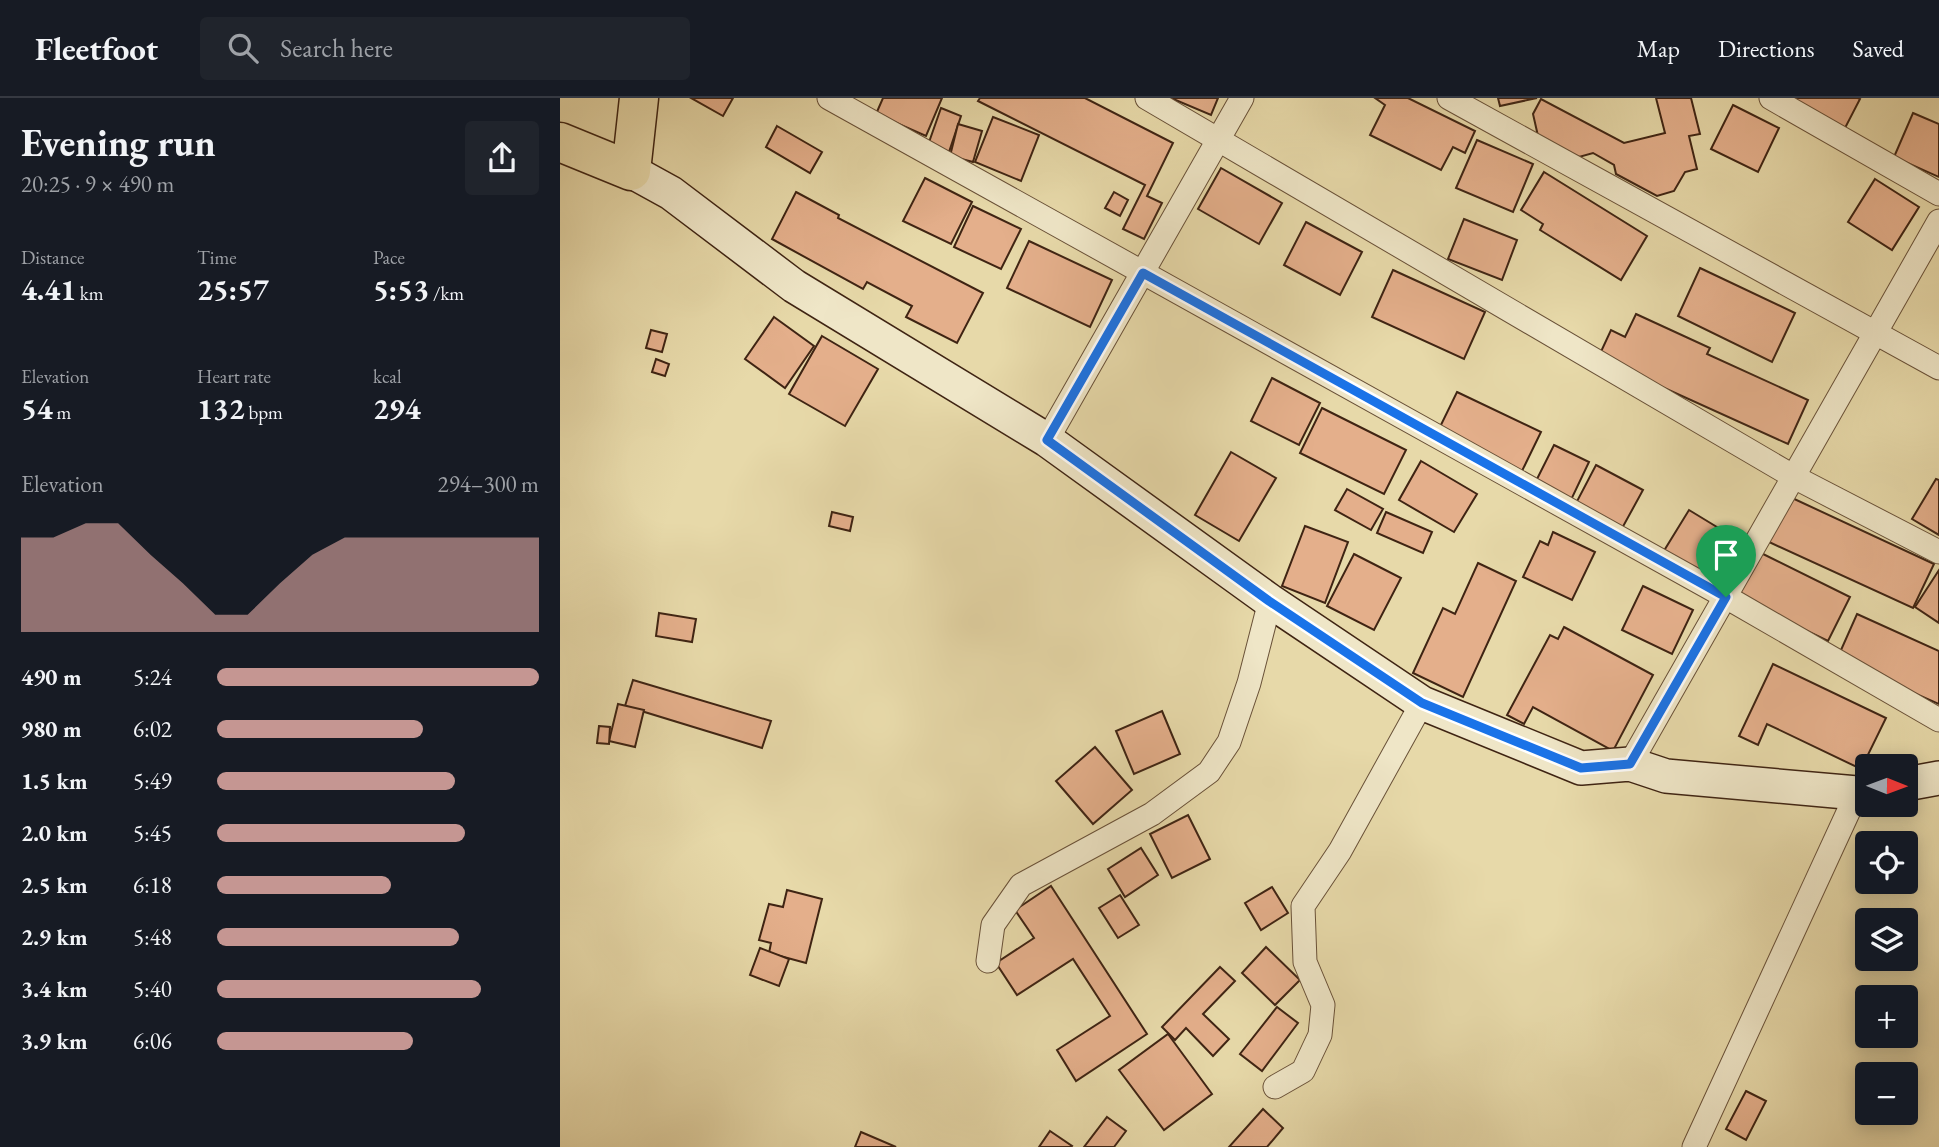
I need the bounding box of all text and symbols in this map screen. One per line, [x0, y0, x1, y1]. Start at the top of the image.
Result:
search box [200, 17, 690, 80]
text: Fleetfoot [35, 27, 158, 70]
icon: search [224, 29, 262, 67]
text: Search here [280, 31, 393, 65]
text: Map [1637, 33, 1680, 64]
text: Directions [1718, 33, 1815, 64]
text: Saved [1853, 33, 1904, 64]
text: Evening run [21, 118, 216, 167]
button: share [465, 121, 539, 195]
text: 20:25 · 9 × 490 m [21, 169, 174, 199]
text: Distance [21, 245, 84, 270]
text: Time [197, 245, 237, 270]
text: Pace [373, 245, 405, 270]
text: 4.41 [21, 270, 76, 309]
text: 25:57 [197, 270, 269, 309]
text: 5:53 [373, 270, 429, 309]
text: km [76, 281, 104, 306]
text: /km [429, 281, 464, 306]
text: Elevation [21, 364, 89, 389]
text: Heart rate [197, 364, 271, 389]
text: kcal [373, 364, 402, 389]
text: 54 [21, 389, 53, 428]
text: 132 [197, 389, 245, 428]
text: 294 [373, 389, 421, 428]
text: m [53, 400, 71, 425]
text: bpm [245, 400, 283, 425]
text: Elevation [21, 469, 104, 499]
text: 294–300 m [438, 469, 539, 499]
pin [1696, 525, 1756, 597]
icon: arrive [1707, 536, 1745, 574]
text: 490 m [21, 662, 82, 692]
text: 5:24 [133, 662, 172, 692]
text: 980 m [21, 714, 82, 744]
text: 6:02 [133, 714, 172, 744]
north arrow [1855, 754, 1918, 817]
map controls [1855, 754, 1918, 1125]
text: 1.5 km [21, 766, 88, 796]
text: 5:49 [133, 766, 172, 796]
text: 2.0 km [21, 818, 88, 848]
text: 5:45 [133, 818, 172, 848]
button: locate [1855, 831, 1918, 894]
text: 2.5 km [21, 870, 88, 900]
text: 6:18 [133, 870, 172, 900]
button: layers [1855, 908, 1918, 971]
text: 2.9 km [21, 922, 88, 952]
text: 5:48 [133, 922, 172, 952]
text: 3.4 km [21, 974, 88, 1004]
text: 5:40 [133, 974, 172, 1004]
button: + [1855, 985, 1918, 1048]
text: 3.9 km [21, 1026, 88, 1056]
text: 6:06 [133, 1026, 172, 1056]
button: − [1855, 1062, 1918, 1125]

